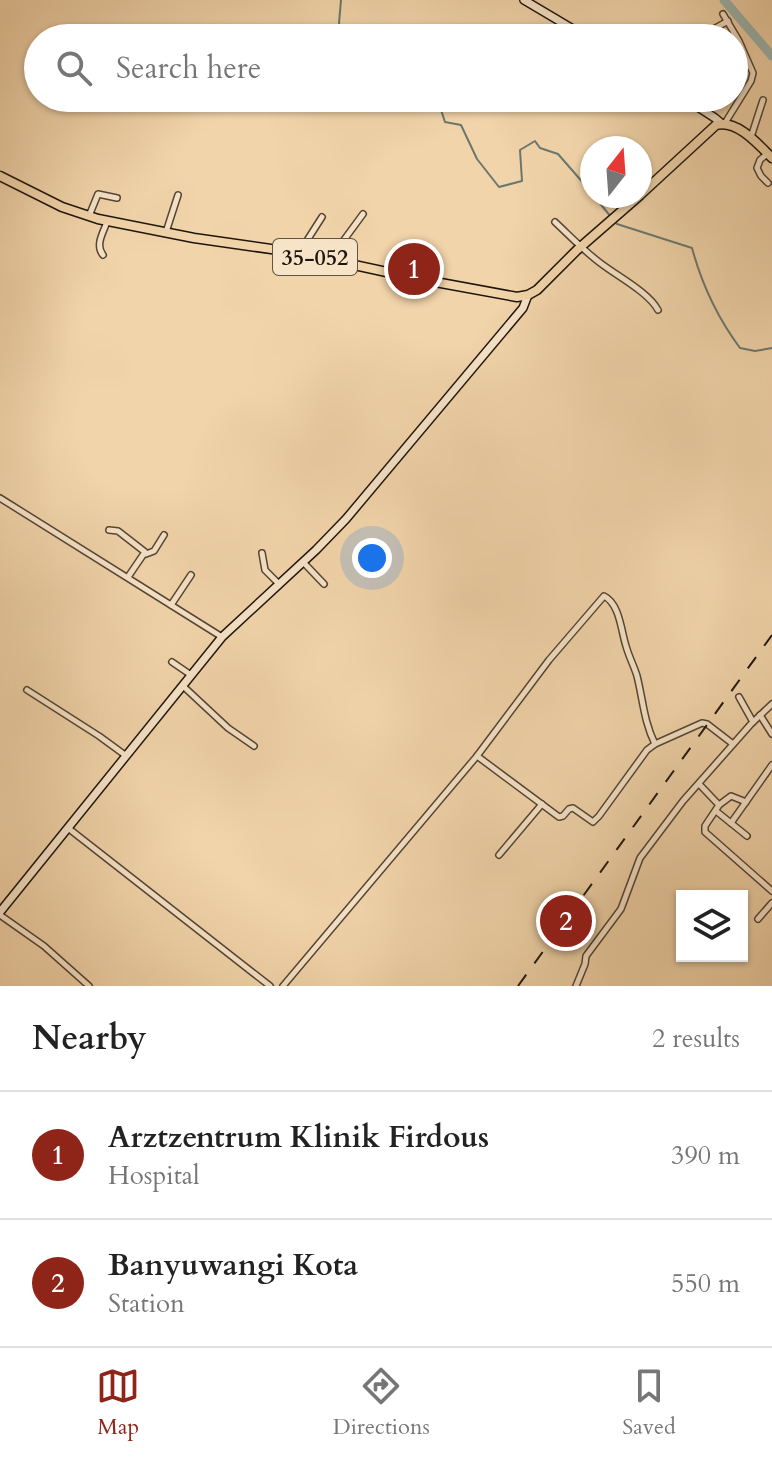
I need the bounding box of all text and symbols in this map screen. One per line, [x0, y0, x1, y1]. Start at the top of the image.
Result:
search box [24, 24, 748, 112]
icon: search [52, 46, 96, 90]
text: Search here [116, 48, 261, 89]
north arrow [580, 136, 652, 208]
road number: 35-052 [273, 239, 357, 275]
pin: 1 [388, 239, 440, 299]
your location [352, 538, 392, 578]
map controls [676, 890, 748, 962]
button: layers [676, 890, 748, 962]
pin: 2 [540, 891, 592, 951]
text: Nearby [32, 1015, 147, 1061]
text: 2 results [652, 1021, 740, 1056]
text: Arztzentrum Klinik Firdous [108, 1117, 489, 1158]
text: 1 [51, 1138, 65, 1173]
text: 390 m [671, 1138, 740, 1173]
text: Hospital [108, 1158, 200, 1193]
text: Banyuwangi Kota [108, 1245, 358, 1286]
text: 2 [51, 1266, 65, 1301]
text: 550 m [671, 1266, 740, 1301]
text: Station [108, 1286, 185, 1321]
tab: Map [96, 1364, 140, 1442]
tab: Directions [333, 1364, 430, 1442]
tab: Saved [622, 1364, 676, 1442]

